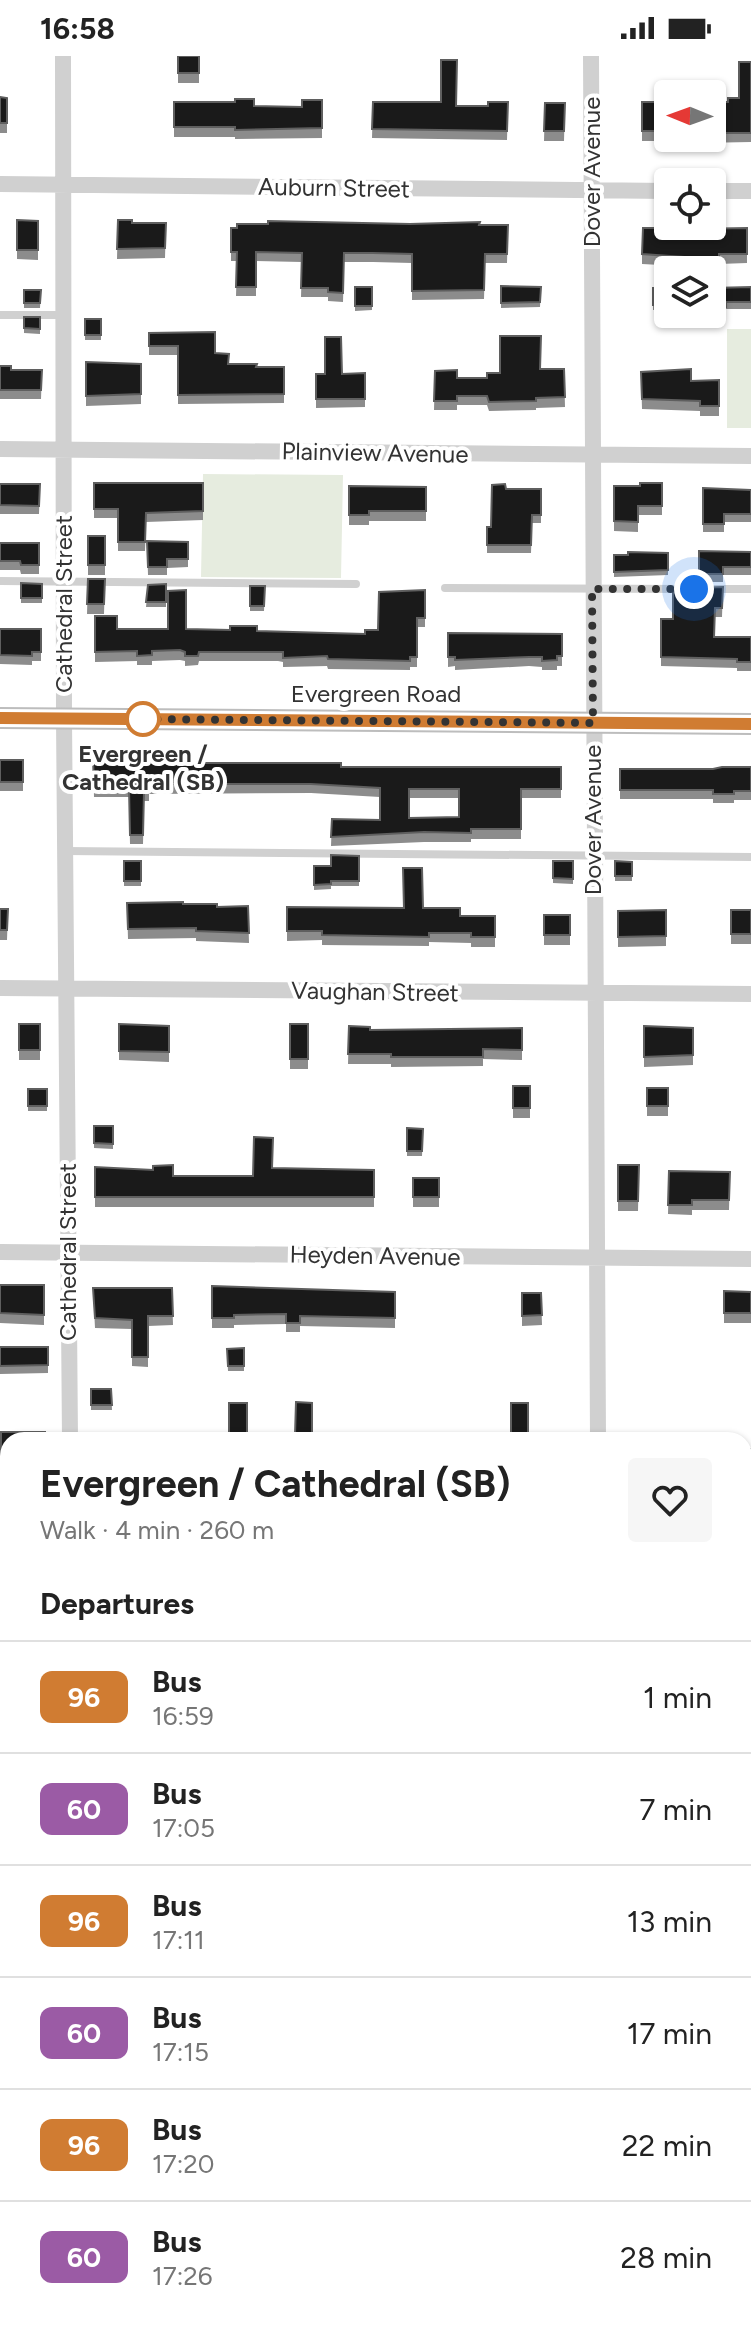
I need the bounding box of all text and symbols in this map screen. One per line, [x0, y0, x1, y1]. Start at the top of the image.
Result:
text: 16:58 [40, 10, 115, 47]
north arrow [654, 80, 726, 152]
map controls [654, 80, 726, 328]
street label: Dover Avenue [577, 97, 606, 247]
button: locate [654, 168, 726, 240]
street label: Auburn Street [258, 172, 410, 203]
button: layers [654, 256, 726, 328]
street label: Plainview Avenue [281, 436, 469, 469]
street label: Cathedral Street [49, 515, 78, 693]
your location [674, 569, 714, 609]
street label: Evergreen Road [291, 679, 461, 708]
marker: Evergreen / Cathedral (SB) [126, 702, 160, 736]
place label: Evergreen / Cathedral (SB) [62, 739, 224, 796]
street label: Dover Avenue [578, 745, 607, 895]
street label: Vaughan Street [291, 976, 459, 1007]
street label: Cathedral Street [53, 1163, 82, 1341]
street label: Heyden Avenue [289, 1240, 461, 1271]
button: heart [628, 1458, 712, 1542]
text: Evergreen / Cathedral (SB) [40, 1461, 511, 1507]
text: Walk · 4 min · 260 m [40, 1514, 274, 1546]
text: Departures [40, 1585, 194, 1622]
text: Bus [152, 1663, 201, 1700]
text: 1 min [643, 1679, 712, 1716]
text: 96 [68, 1680, 100, 1714]
text: 16:59 [152, 1700, 214, 1732]
text: Bus [152, 1775, 201, 1812]
text: 7 min [639, 1791, 712, 1828]
text: 60 [67, 1792, 101, 1826]
text: 17:05 [152, 1812, 215, 1844]
text: Bus [152, 1887, 201, 1924]
text: 13 min [627, 1903, 712, 1940]
text: 96 [68, 1904, 100, 1938]
text: 17:11 [152, 1924, 205, 1956]
text: Bus [152, 1999, 201, 2036]
text: 17 min [627, 2015, 712, 2052]
text: 60 [67, 2016, 101, 2050]
text: 17:15 [152, 2036, 209, 2068]
text: Bus [152, 2111, 201, 2148]
text: 22 min [622, 2127, 712, 2164]
text: 96 [68, 2128, 100, 2162]
text: 17:20 [152, 2148, 214, 2180]
text: Bus [152, 2223, 201, 2260]
text: 28 min [620, 2239, 712, 2276]
text: 60 [67, 2240, 101, 2274]
text: 17:26 [152, 2260, 213, 2292]

